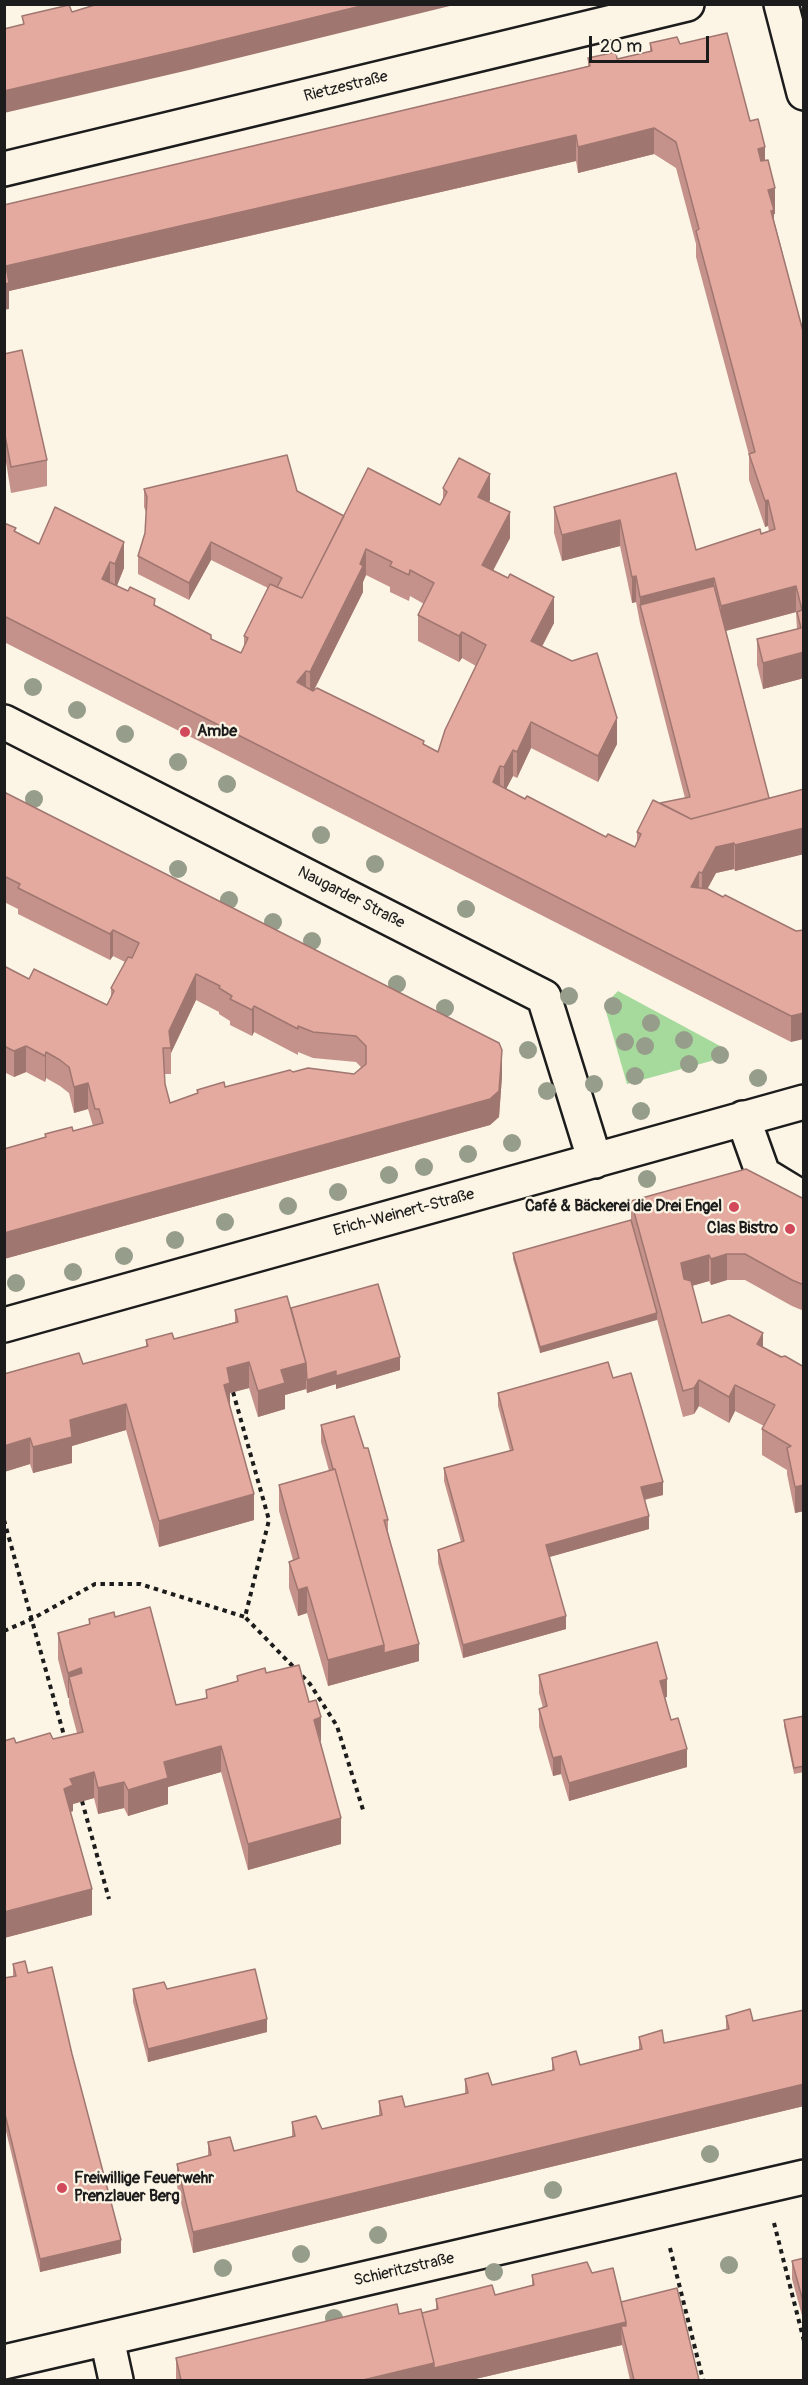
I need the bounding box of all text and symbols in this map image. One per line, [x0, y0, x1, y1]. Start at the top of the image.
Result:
scale bar [592, 24, 712, 62]
text: 20 m [600, 35, 642, 58]
street label: Rietzestraße [302, 67, 390, 107]
place label: Ambe [197, 722, 237, 742]
marker: Ambe [178, 725, 192, 739]
street label: Naugarder Straße [294, 863, 408, 933]
street label: Erich-Weinert-Straße [331, 1185, 477, 1241]
place label: Café & Bäckerei die Drei Engel [525, 1197, 722, 1217]
marker: Café & Bäckerei die Drei Engel [727, 1200, 741, 1214]
place label: Clas Bistro [707, 1219, 778, 1239]
marker: Clas Bistro [783, 1222, 797, 1236]
place label: Freiwillige Feuerwehr Prenzlauer Berg [74, 2169, 214, 2207]
marker: Freiwillige Feuerwehr Prenzlauer Berg [55, 2181, 69, 2195]
street label: Schieritzstraße [352, 2249, 456, 2291]

